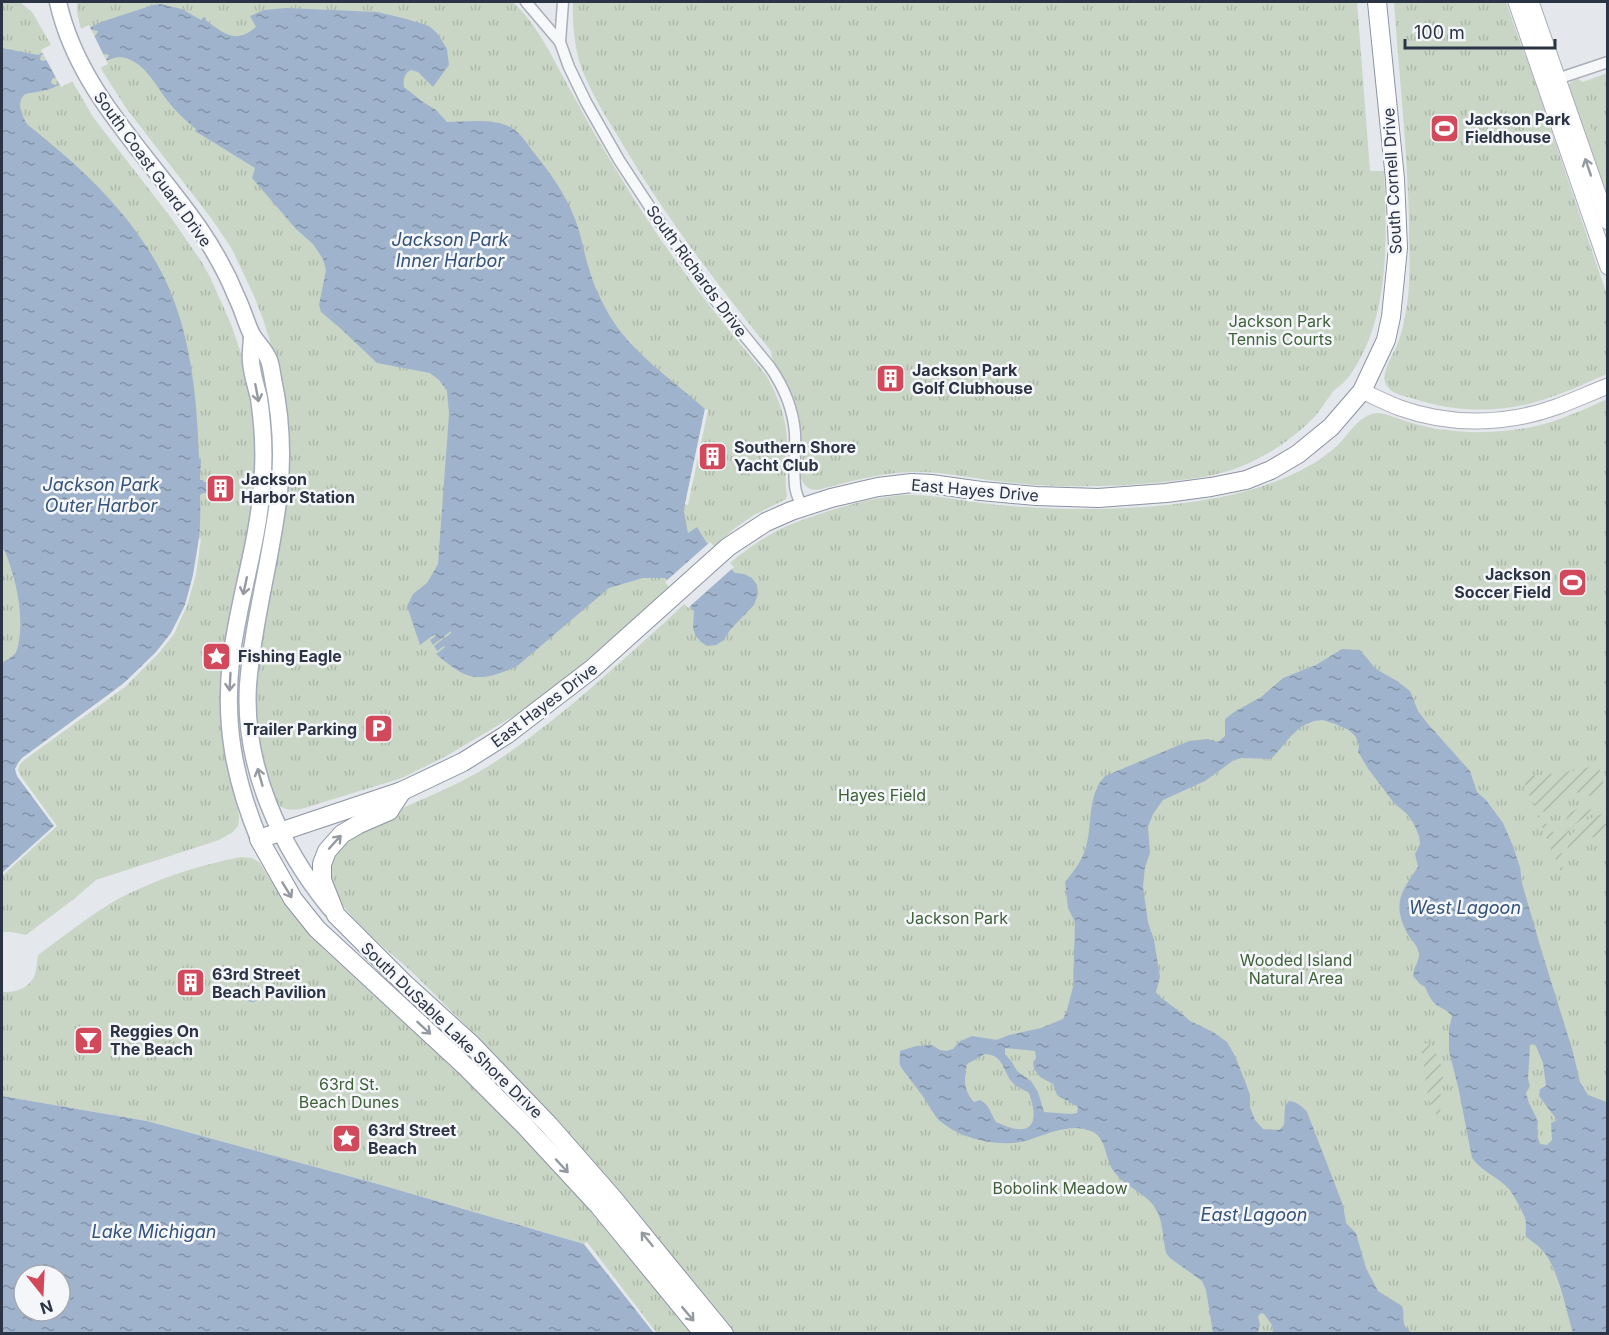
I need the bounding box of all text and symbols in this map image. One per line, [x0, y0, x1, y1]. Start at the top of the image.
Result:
scale bar [1405, 12, 1555, 50]
text: 100 m [1414, 22, 1465, 43]
street label: South Coast Guard Drive [90, 87, 216, 251]
street label: South Cornell Drive [1378, 107, 1406, 255]
place label: Jackson Park Fieldhouse [1465, 109, 1571, 147]
sports icon: Jackson Park Fieldhouse [1428, 112, 1460, 144]
one-way arrow [1582, 158, 1593, 177]
street label: South Richards Drive [642, 201, 752, 341]
water label: Jackson Park Inner Harbor [392, 229, 510, 271]
park label: Jackson Park Tennis Courts [1228, 311, 1332, 349]
place label: Jackson Park Golf Clubhouse [912, 360, 1033, 398]
building icon: Jackson Park Golf Clubhouse [875, 363, 907, 395]
one-way arrow [252, 382, 263, 402]
place label: Southern Shore Yacht Club [734, 437, 856, 475]
building icon: Southern Shore Yacht Club [697, 440, 729, 472]
place label: Jackson Harbor Station [241, 469, 355, 507]
building icon: Jackson Harbor Station [204, 472, 236, 504]
water label: Jackson Park Outer Harbor [43, 474, 161, 516]
street label: East Hayes Drive [910, 474, 1040, 506]
place label: Jackson Soccer Field [1454, 564, 1551, 602]
sports icon: Jackson Soccer Field [1556, 567, 1588, 599]
one-way arrow [239, 575, 250, 595]
place icon: Fishing Eagle [201, 640, 233, 672]
place label: Fishing Eagle [238, 646, 342, 666]
street label: East Hayes Drive [487, 658, 601, 752]
one-way arrow [224, 672, 235, 692]
parking icon: Trailer Parking [362, 713, 394, 745]
place label: Trailer Parking [243, 719, 357, 739]
one-way arrow [254, 768, 265, 787]
park label: Hayes Field [838, 785, 926, 805]
one-way arrow [328, 835, 342, 850]
one-way arrow [282, 881, 294, 898]
water label: West Lagoon [1409, 897, 1521, 918]
park label: Jackson Park [906, 908, 1008, 928]
street label: South DuSable Lake Shore Drive [357, 938, 547, 1122]
park label: Wooded Island Natural Area [1240, 950, 1352, 988]
place label: 63rd Street Beach Pavilion [212, 964, 326, 1002]
building icon: 63rd Street Beach Pavilion [175, 967, 207, 999]
place label: Reggies On The Beach [110, 1021, 199, 1059]
one-way arrow [416, 1021, 431, 1035]
bar icon: Reggies On The Beach [73, 1024, 105, 1056]
park label: 63rd St. Beach Dunes [299, 1074, 399, 1112]
place label: 63rd Street Beach [368, 1120, 456, 1158]
place icon: 63rd Street Beach [331, 1123, 363, 1155]
one-way arrow [555, 1158, 569, 1173]
park label: Bobolink Meadow [992, 1178, 1128, 1198]
water label: East Lagoon [1201, 1204, 1307, 1225]
water label: Lake Michigan [92, 1221, 216, 1242]
one-way arrow [640, 1232, 654, 1247]
north arrow [12, 1263, 72, 1323]
text: N [38, 1296, 56, 1319]
one-way arrow [682, 1306, 695, 1322]

